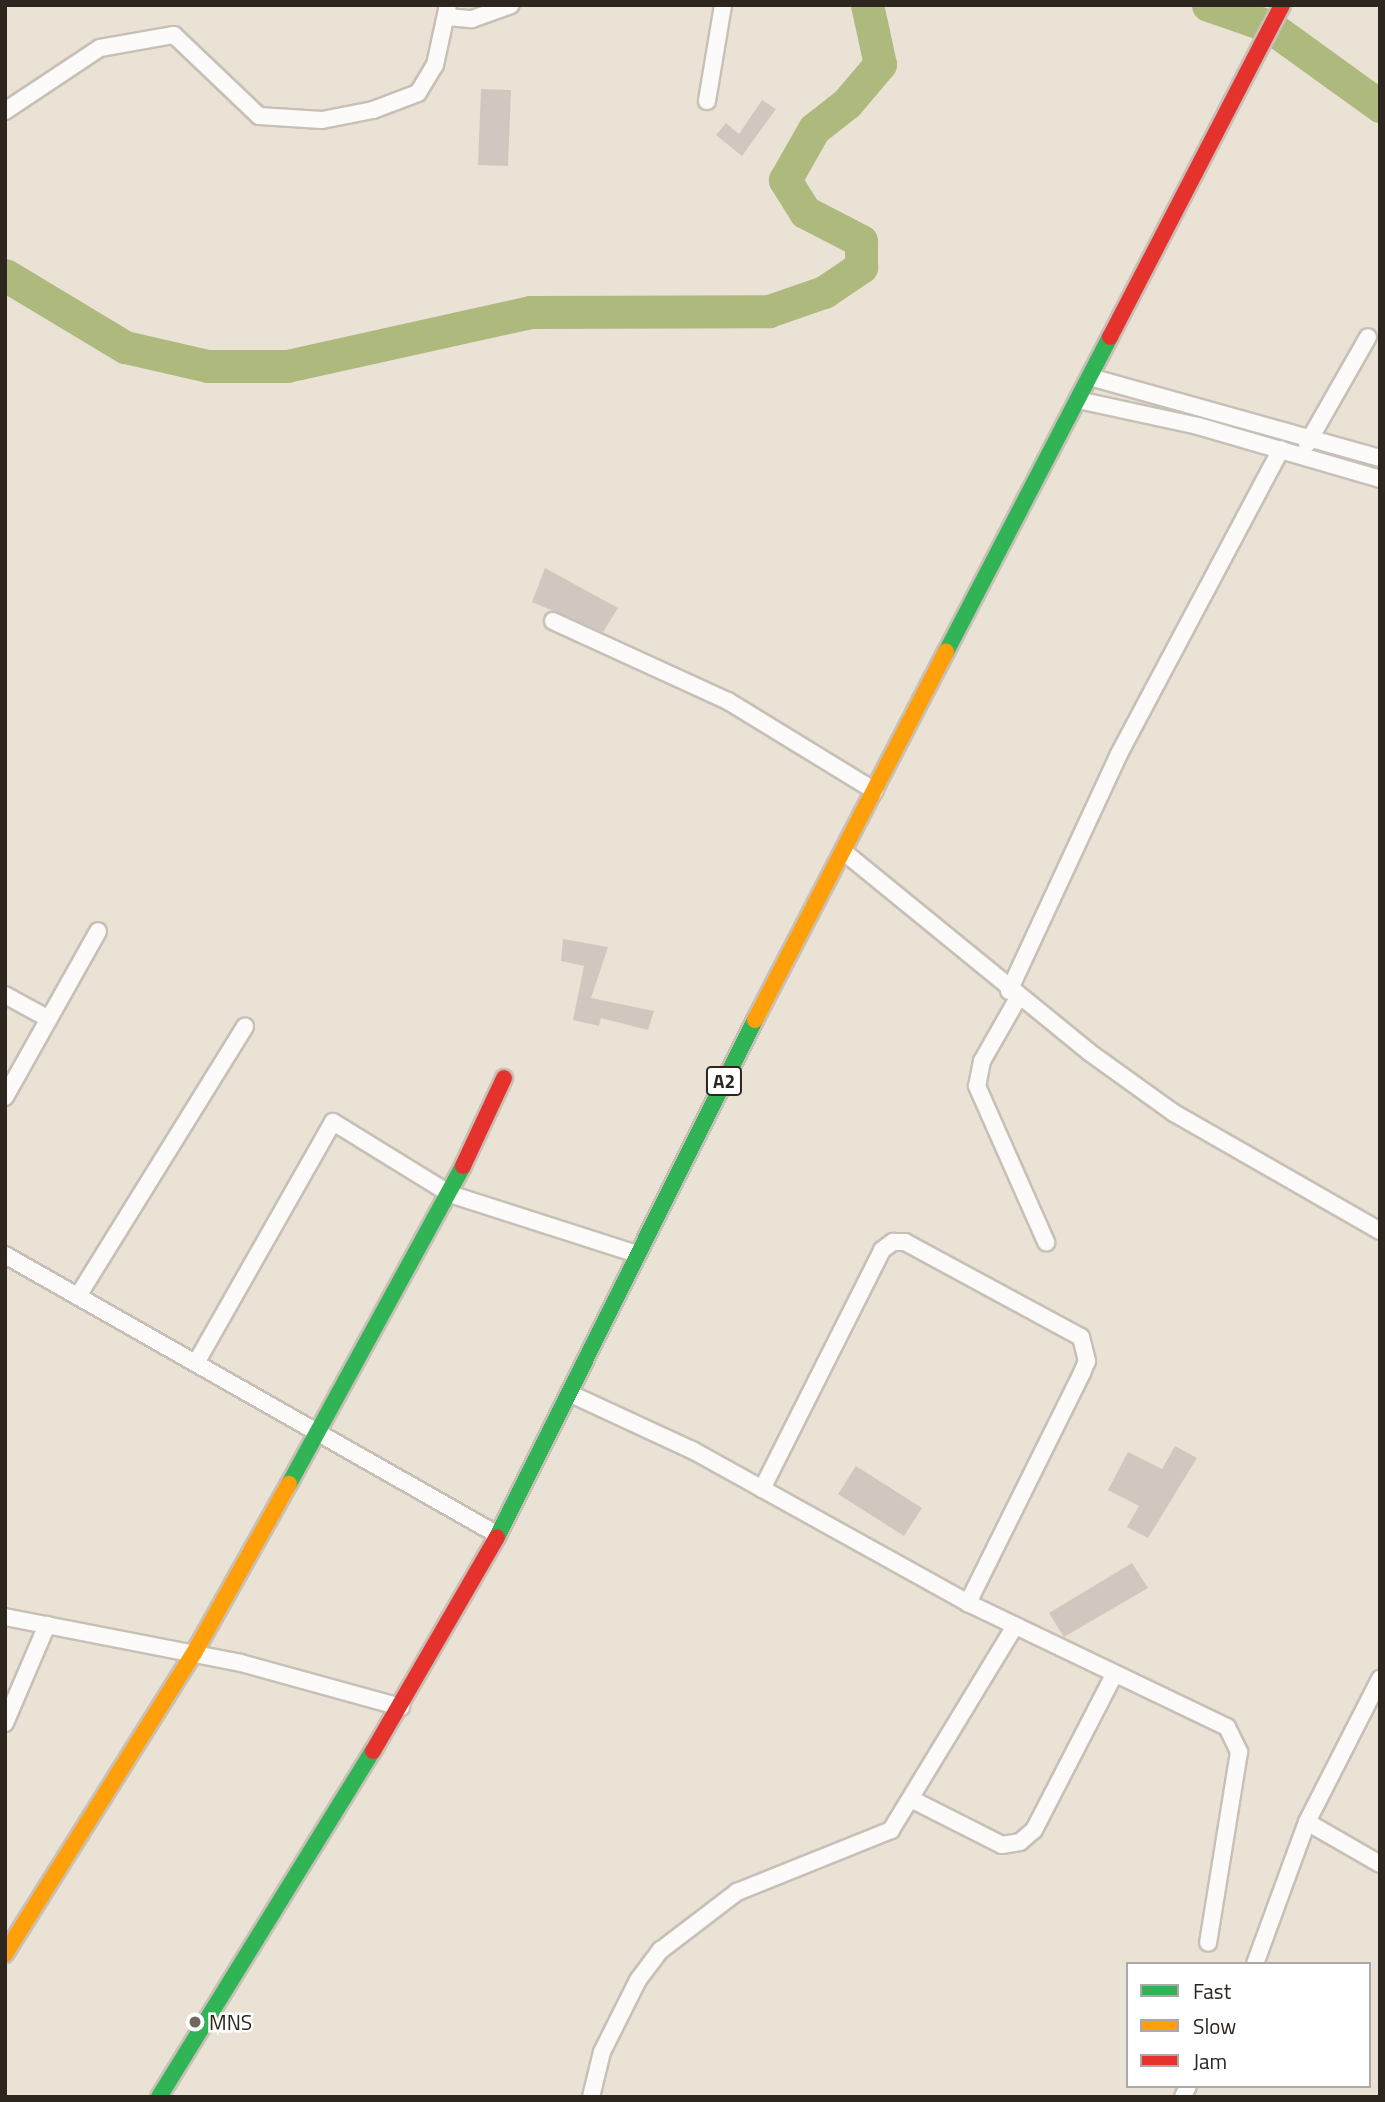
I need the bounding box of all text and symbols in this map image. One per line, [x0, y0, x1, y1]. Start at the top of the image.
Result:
road number: A2 [705, 1065, 743, 1096]
legend [1126, 1962, 1371, 2088]
text: Fast [1193, 1975, 1231, 2007]
place label: MNS [209, 2009, 252, 2035]
text: Slow [1193, 2010, 1236, 2042]
marker: MNS [187, 2014, 203, 2030]
text: Jam [1193, 2045, 1227, 2077]

